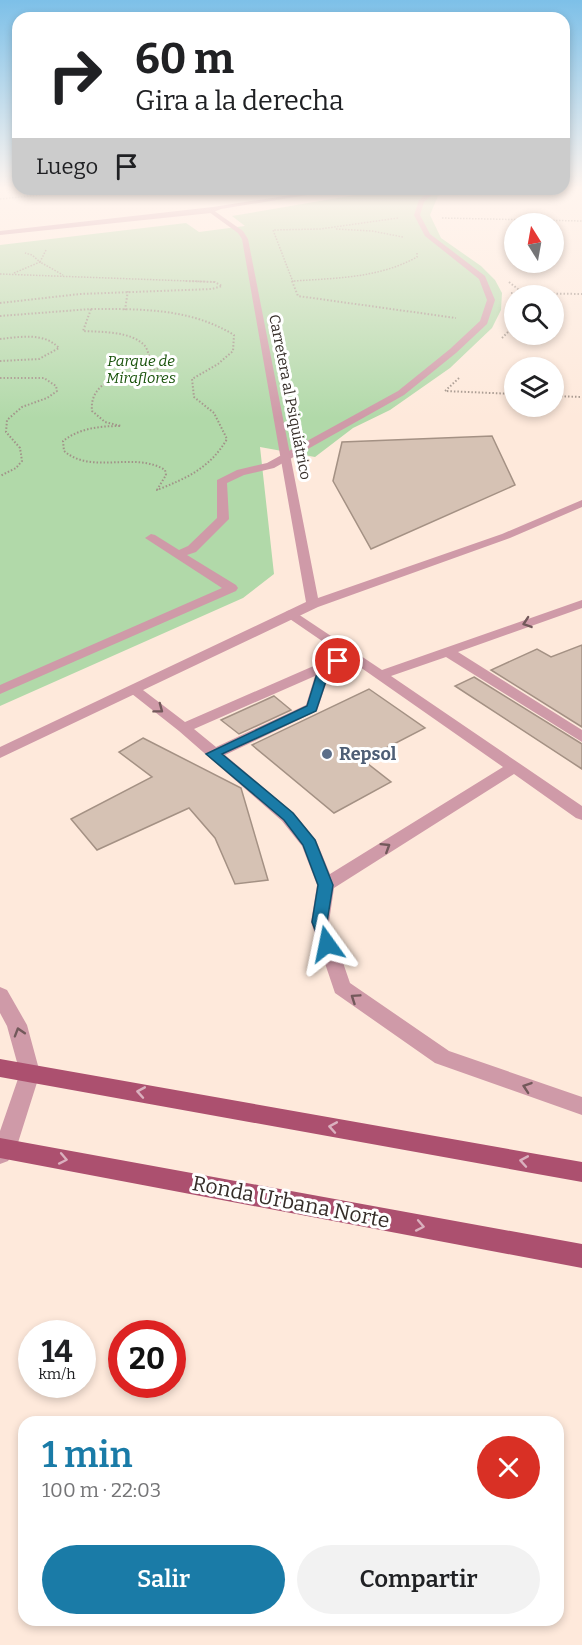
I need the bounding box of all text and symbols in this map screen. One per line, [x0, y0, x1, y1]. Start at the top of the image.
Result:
text: 60 m [135, 34, 234, 84]
icon: right [36, 36, 114, 114]
text: Gira a la derecha [135, 85, 344, 117]
icon: arrive [110, 150, 143, 183]
text: Luego [36, 153, 98, 180]
north arrow [504, 213, 564, 273]
map controls [504, 213, 564, 417]
button: search [504, 285, 564, 345]
street label: Carretera al Psiquiátrico [265, 313, 315, 481]
park label: Parque de Miraflores [106, 352, 176, 387]
button: layers [504, 357, 564, 417]
one-way arrow [522, 616, 533, 629]
pin [312, 635, 363, 686]
icon: arrive [321, 644, 354, 677]
one-way arrow [152, 702, 163, 713]
place label: Repsol [339, 743, 397, 765]
marker: Repsol [320, 747, 334, 761]
one-way arrow [380, 843, 390, 855]
position arrow [295, 912, 359, 976]
one-way arrow [351, 994, 362, 1005]
one-way arrow [14, 1027, 26, 1038]
one-way arrow [522, 1081, 533, 1094]
one-way arrow [136, 1086, 146, 1099]
one-way arrow [328, 1121, 338, 1134]
one-way arrow [58, 1152, 68, 1165]
one-way arrow [520, 1156, 529, 1168]
street label: Ronda Urbana Norte [190, 1170, 392, 1234]
one-way arrow [414, 1219, 424, 1232]
speed limit sign: 20 [108, 1320, 186, 1398]
text: 14 [41, 1334, 73, 1370]
text: km/h [38, 1365, 76, 1383]
text: 1 min [42, 1433, 133, 1477]
button: close [477, 1436, 540, 1499]
text: 100 m · 22:03 [42, 1478, 161, 1502]
button: Salir [42, 1545, 285, 1614]
button: Compartir [297, 1545, 540, 1614]

